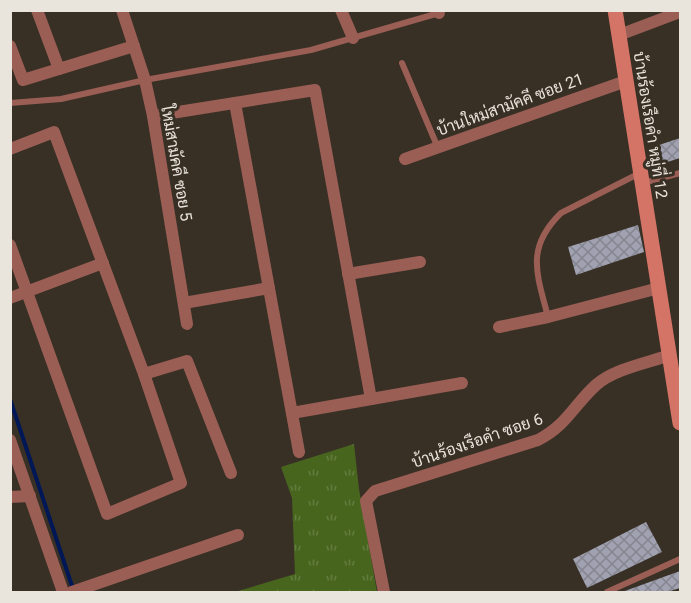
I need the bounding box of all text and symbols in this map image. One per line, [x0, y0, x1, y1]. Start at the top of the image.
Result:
street label: บ้านร้องเรือคำ หมู่ที่ 12 [628, 49, 676, 200]
street label: บ้านใหม่สามัคคี ซอย 21 [433, 67, 586, 140]
street label: ใหม่สามัคคี ซอย 5 [157, 101, 198, 223]
street label: บ้านร้องเรือคำ ซอย 6 [409, 408, 545, 472]

